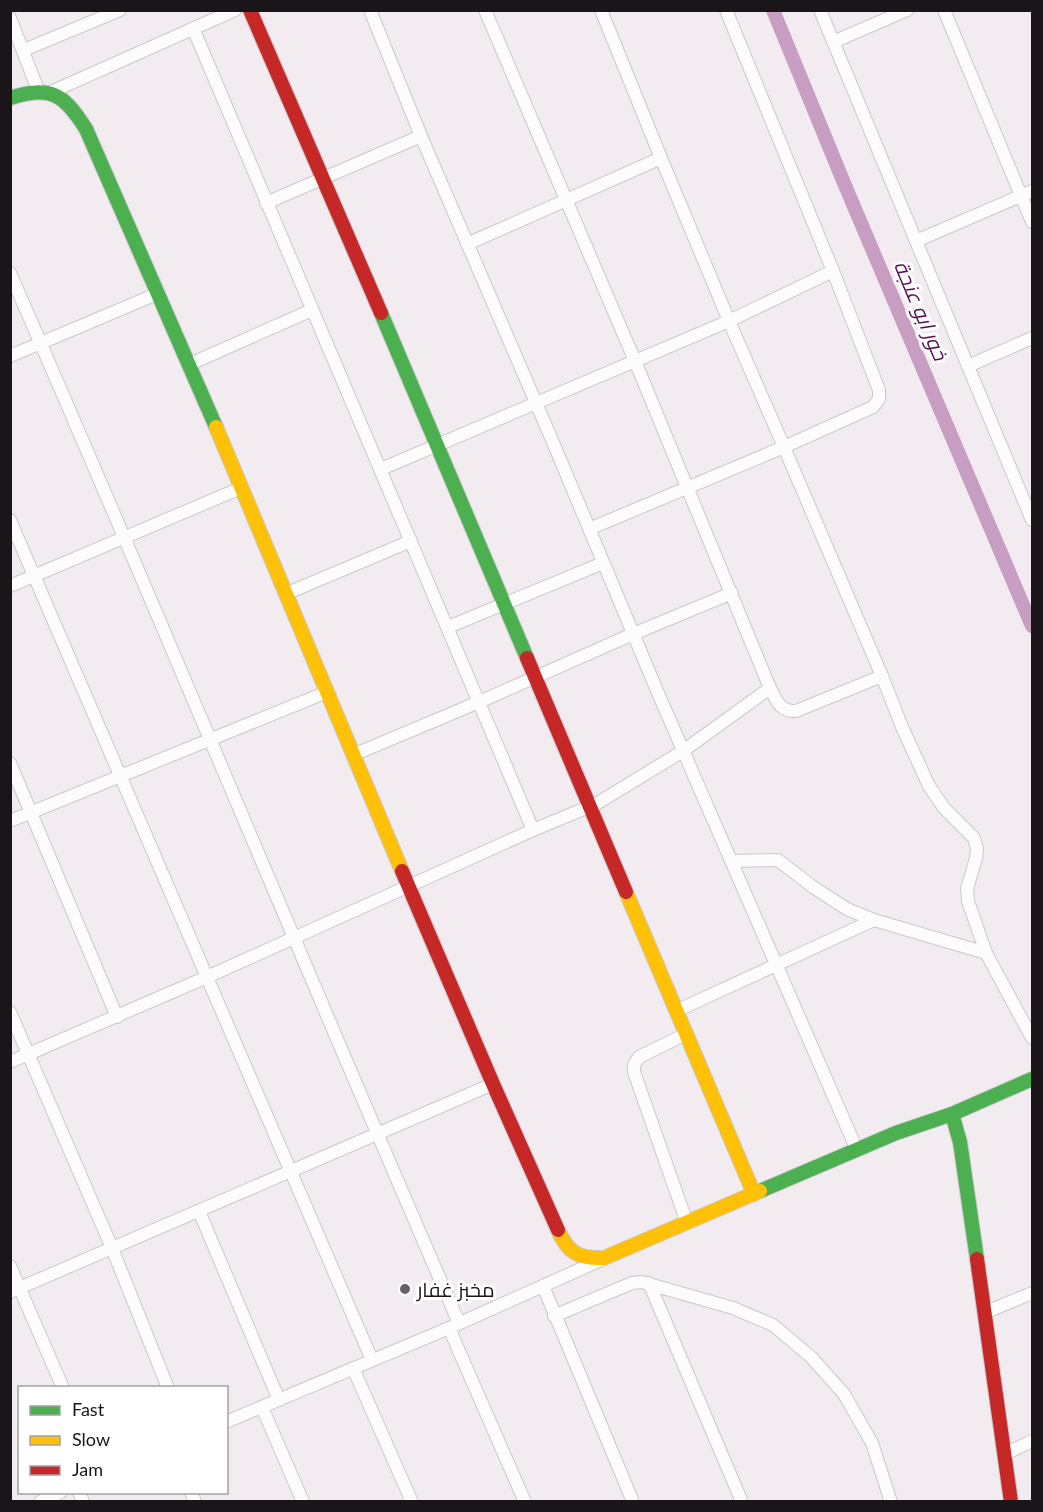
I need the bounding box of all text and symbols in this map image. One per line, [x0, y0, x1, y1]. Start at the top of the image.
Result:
water label: خور ابو عنجة [889, 256, 955, 365]
place label: مخبز غفار [416, 1277, 495, 1302]
marker: مخبز غفار [398, 1282, 412, 1296]
legend [18, 1386, 228, 1494]
text: Fast [72, 1398, 105, 1420]
text: Slow [72, 1428, 110, 1450]
text: Jam [72, 1458, 103, 1480]

